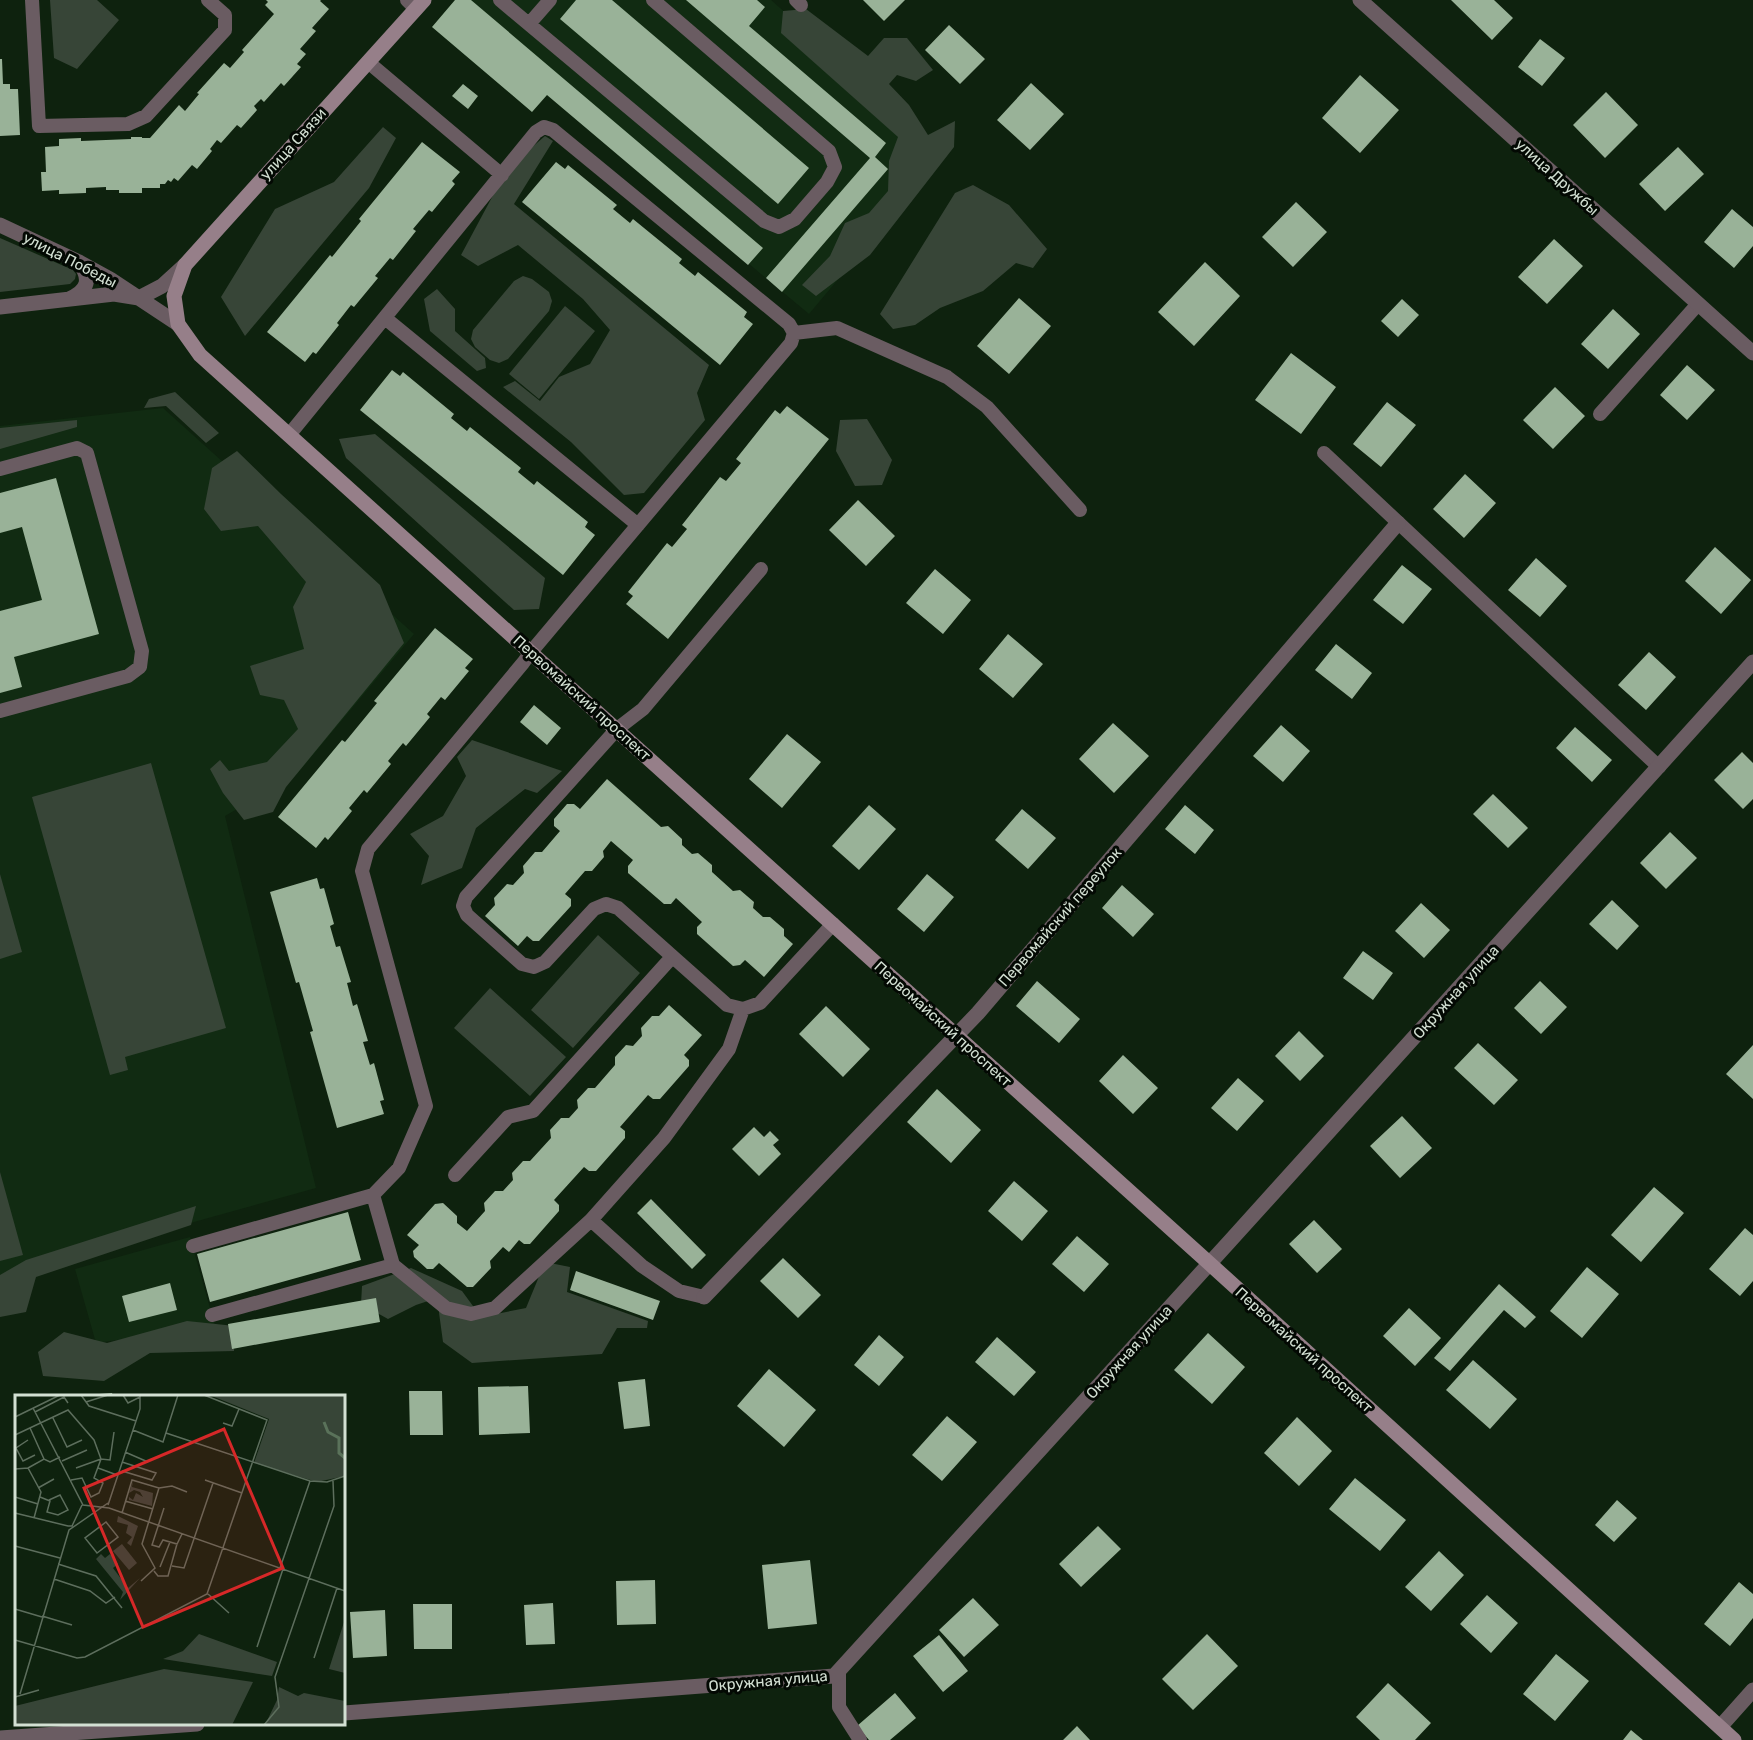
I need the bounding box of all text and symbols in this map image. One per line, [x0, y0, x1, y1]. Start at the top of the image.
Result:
street label: улица Связи [256, 104, 330, 184]
street label: улица Дружбы [1512, 135, 1602, 219]
street label: улица Победы [20, 229, 120, 291]
street label: Первомайский проспект [510, 632, 655, 765]
street label: Первомайский переулок [995, 844, 1125, 990]
street label: Окружная улица [1409, 942, 1503, 1042]
street label: Первомайский проспект [871, 958, 1016, 1091]
street label: Первомайский проспект [1232, 1284, 1377, 1417]
street label: Окружная улица [1082, 1302, 1176, 1402]
inset map [15, 1395, 345, 1725]
street label: Окружная улица [708, 1667, 828, 1695]

